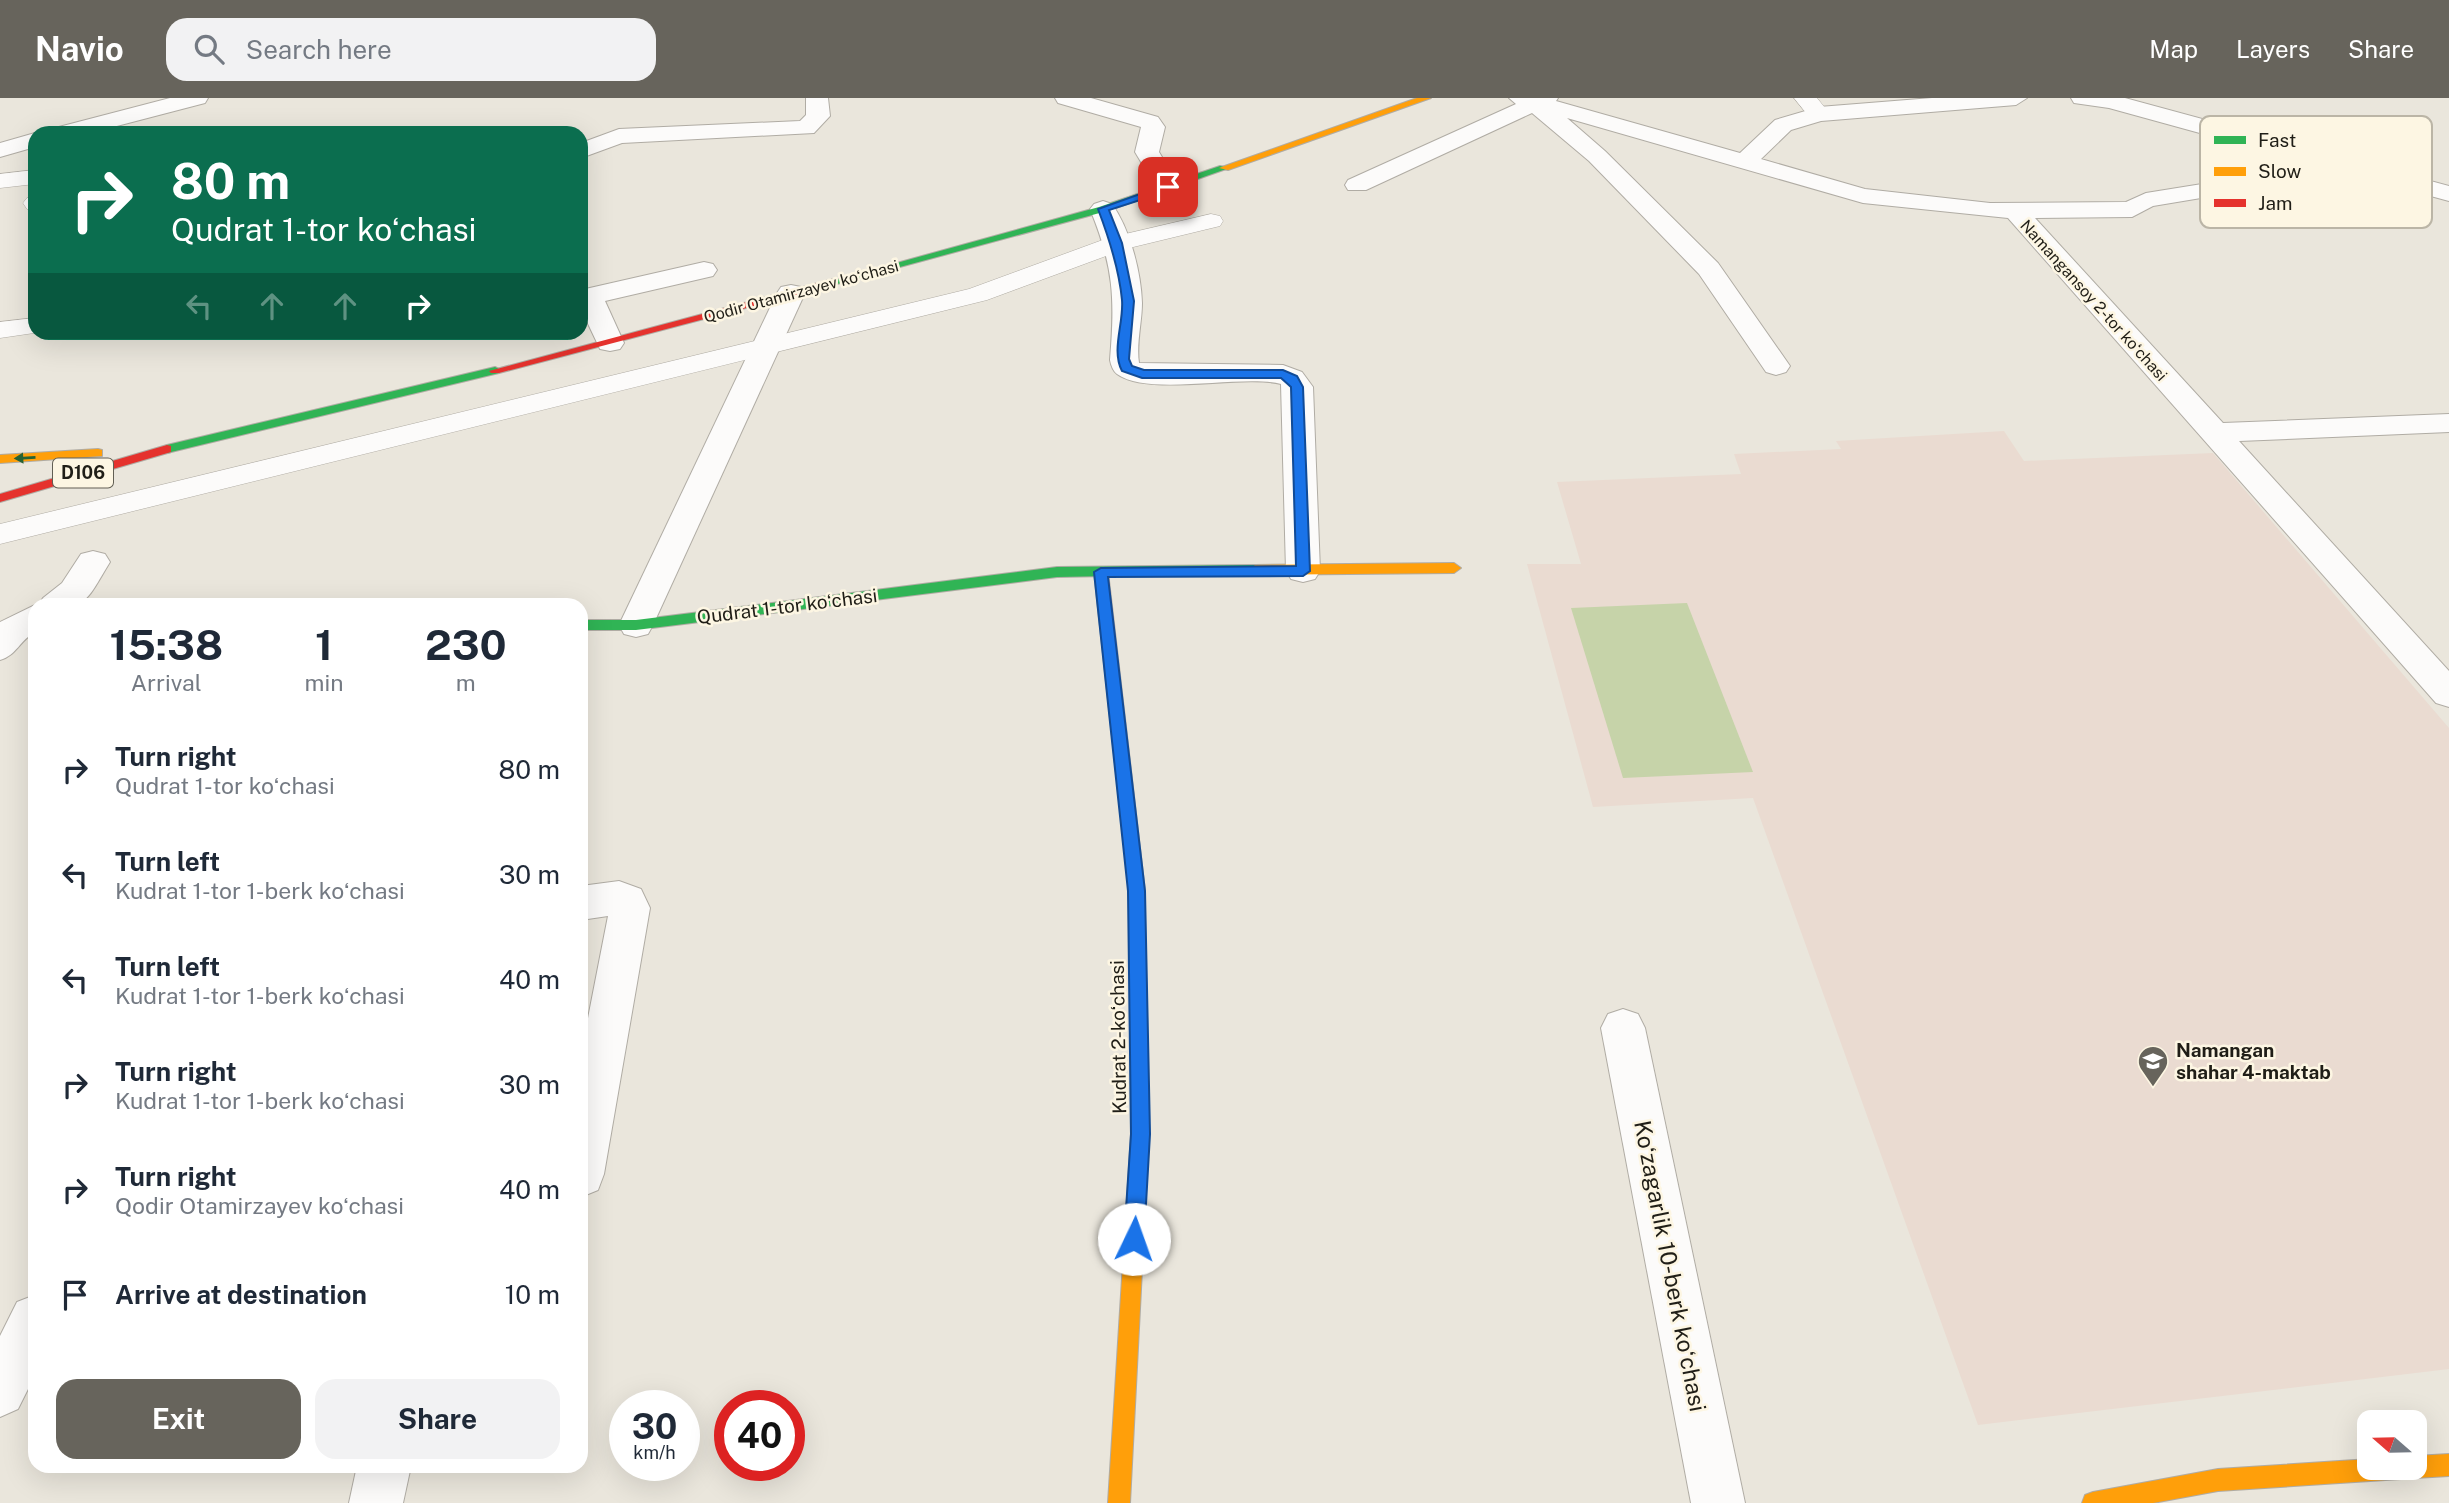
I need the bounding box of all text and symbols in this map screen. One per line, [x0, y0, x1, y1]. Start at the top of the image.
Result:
search box [166, 18, 656, 81]
text: Navio [35, 30, 124, 68]
icon: search [190, 30, 228, 68]
text: Search here [246, 34, 392, 65]
text: Map [2149, 35, 2198, 63]
text: Layers [2236, 35, 2310, 63]
text: Share [2348, 35, 2414, 63]
legend [2200, 116, 2432, 228]
text: Fast [2258, 129, 2296, 151]
text: 80 m [171, 152, 290, 210]
icon: right [56, 154, 147, 245]
pin [1138, 157, 1198, 217]
text: Slow [2258, 160, 2302, 182]
icon: arrive [1149, 168, 1187, 206]
text: Jam [2258, 192, 2292, 214]
text: Qudrat 1-tor koʻchasi [171, 211, 477, 248]
street label: Namangansoy 2-tor koʻchasi [2016, 216, 2171, 385]
street label: Qodir Otamirzayev koʻchasi [702, 256, 901, 327]
icon: left [180, 287, 218, 325]
icon: ahead [253, 287, 291, 325]
icon: ahead [326, 287, 364, 325]
icon: right [399, 287, 437, 325]
one-way arrow [14, 452, 36, 463]
road number: D106 [53, 458, 113, 488]
street label: Qudrat 1-tor koʻchasi [696, 584, 878, 628]
text: 15:38 [109, 620, 223, 669]
text: 1 [315, 620, 333, 669]
text: 230 [425, 620, 507, 669]
text: Arrival [131, 669, 202, 696]
text: min [305, 669, 344, 696]
text: m [456, 669, 476, 696]
text: Turn right [115, 741, 237, 772]
icon: right [56, 751, 94, 789]
text: 80 m [499, 754, 560, 785]
text: Qudrat 1-tor koʻchasi [115, 772, 335, 799]
text: Turn left [115, 846, 220, 877]
icon: left [56, 856, 94, 894]
text: 30 m [499, 859, 560, 890]
text: Kudrat 1-tor 1-berk koʻchasi [115, 877, 405, 904]
text: Turn left [115, 951, 220, 982]
street label: Kudrat 2-koʻchasi [1106, 960, 1130, 1114]
icon: left [56, 961, 94, 999]
text: 40 m [499, 964, 560, 995]
text: Kudrat 1-tor 1-berk koʻchasi [115, 982, 405, 1009]
place label: Namangan shahar 4-maktab [2176, 1039, 2331, 1083]
school or university icon: Namangan shahar 4-maktab [2136, 1044, 2170, 1088]
text: Turn right [115, 1056, 237, 1087]
icon: right [56, 1066, 94, 1104]
text: 30 m [499, 1069, 560, 1100]
text: Kudrat 1-tor 1-berk koʻchasi [115, 1087, 405, 1114]
street label: Koʻzagarlik 10-berk koʻchasi [1629, 1118, 1712, 1414]
text: Turn right [115, 1161, 237, 1192]
icon: right [56, 1171, 94, 1209]
text: 40 m [499, 1174, 560, 1205]
text: Qodir Otamirzayev koʻchasi [115, 1192, 404, 1219]
position arrow [1097, 1202, 1171, 1276]
icon: arrive [56, 1276, 94, 1314]
text: Arrive at destination [115, 1279, 367, 1310]
text: 10 m [505, 1279, 560, 1310]
button: Exit [56, 1379, 301, 1459]
button: Share [315, 1379, 560, 1459]
speed limit sign: 40 [714, 1390, 805, 1481]
text: 30 [632, 1406, 677, 1447]
north arrow [2357, 1410, 2427, 1480]
map controls [2357, 1410, 2427, 1480]
text: km/h [633, 1442, 676, 1463]

